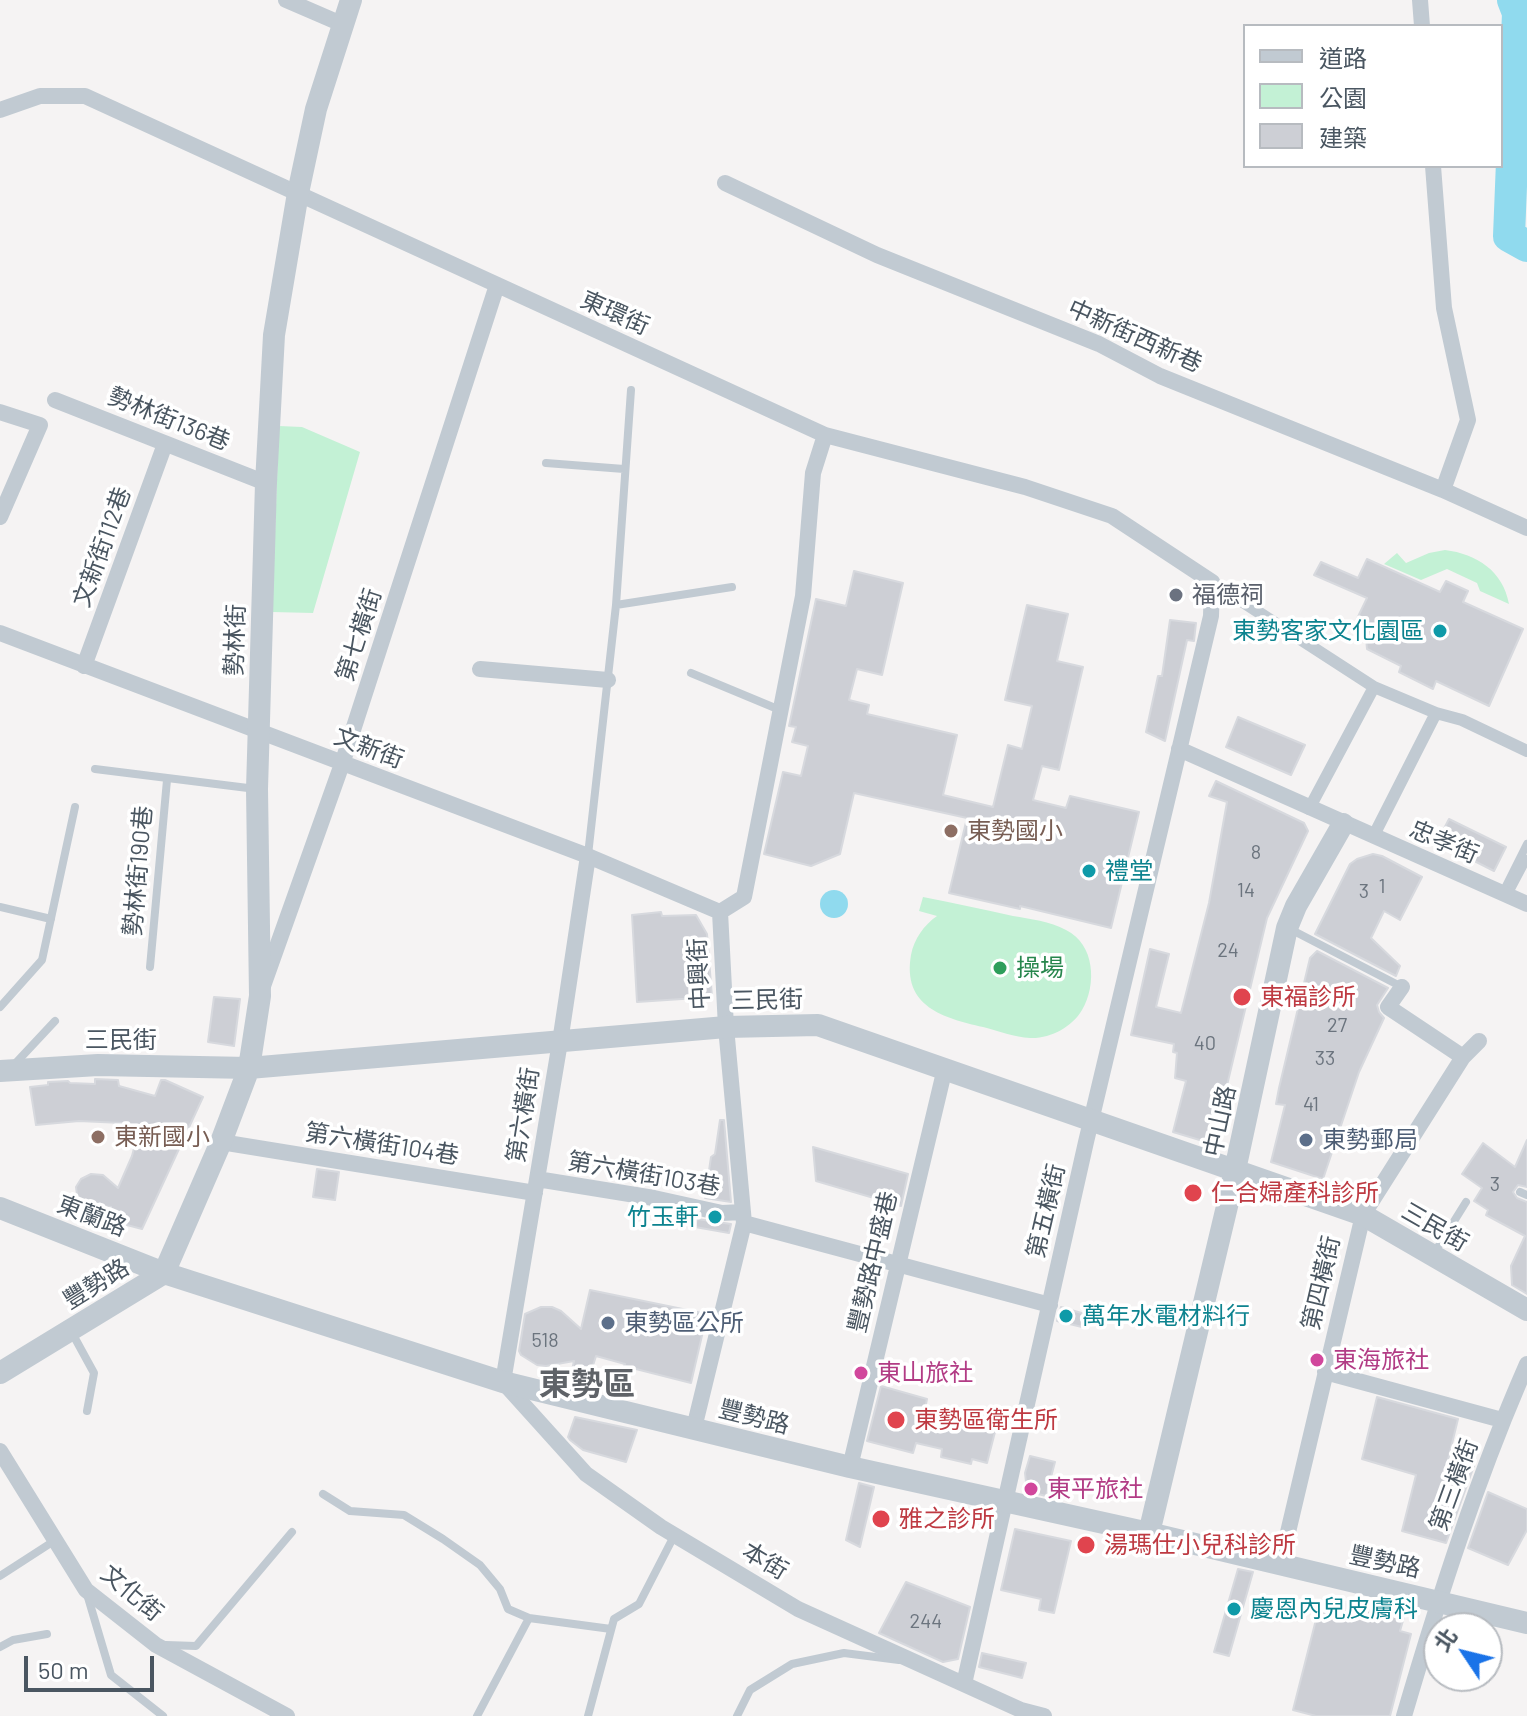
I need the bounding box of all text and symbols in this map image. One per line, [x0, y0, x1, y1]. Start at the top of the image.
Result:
legend [1243, 24, 1503, 168]
text: 道路 [1319, 43, 1367, 72]
text: 公園 [1319, 83, 1367, 112]
text: 建築 [1319, 123, 1367, 152]
street label: 東環街 [576, 285, 654, 341]
street label: 中新街西新巷 [1063, 294, 1207, 378]
street label: 勢林街136巷 [104, 381, 234, 457]
street label: 文新街112巷 [67, 483, 137, 611]
place label: 福德祠 [1192, 581, 1264, 609]
street label: 第七橫街 [330, 585, 388, 685]
marker: 福德祠 [1167, 586, 1185, 604]
street label: 勢林街 [219, 604, 251, 676]
place label: 東勢客家文化園區 [1232, 617, 1424, 645]
marker: 東勢客家文化園區 [1431, 622, 1449, 640]
street label: 文新街 [330, 722, 408, 774]
street label: 勢林街190巷 [118, 805, 158, 937]
street label: 忠孝街 [1405, 815, 1483, 869]
place label: 東勢國小 [967, 817, 1063, 845]
marker: 東勢國小 [942, 822, 960, 840]
house number: 8 [1251, 840, 1261, 864]
place label: 禮堂 [1105, 857, 1153, 885]
marker: 禮堂 [1080, 862, 1098, 880]
house number: 1 [1379, 874, 1385, 898]
house number: 14 [1237, 878, 1255, 902]
house number: 3 [1359, 879, 1369, 903]
street label: 中興街 [683, 937, 715, 1011]
house number: 24 [1217, 938, 1239, 962]
place label: 操場 [1016, 954, 1064, 982]
marker: 操場 [991, 959, 1009, 977]
place label: 東福診所 [1260, 983, 1356, 1011]
street label: 三民街 [731, 985, 803, 1015]
marker: 東福診所 [1231, 986, 1253, 1008]
house number: 27 [1327, 1013, 1347, 1037]
street label: 三民街 [85, 1026, 157, 1054]
house number: 40 [1194, 1031, 1216, 1055]
house number: 33 [1315, 1046, 1335, 1070]
street label: 第六橫街 [501, 1065, 545, 1165]
street label: 中山路 [1198, 1083, 1242, 1159]
house number: 41 [1303, 1092, 1319, 1116]
street label: 第六橫街104巷 [303, 1118, 461, 1170]
place label: 東新國小 [114, 1123, 210, 1151]
place label: 東勢郵局 [1322, 1126, 1418, 1154]
marker: 東新國小 [89, 1128, 107, 1146]
marker: 東勢郵局 [1297, 1131, 1315, 1149]
street label: 第六橫街103巷 [566, 1146, 722, 1202]
street label: 第五橫街 [1021, 1161, 1071, 1261]
house number: 3 [1490, 1172, 1500, 1196]
place label: 仁合婦產科診所 [1211, 1179, 1379, 1207]
marker: 仁合婦產科診所 [1182, 1182, 1204, 1204]
street label: 豐勢路中盛巷 [843, 1189, 903, 1335]
street label: 東蘭路 [53, 1190, 131, 1242]
street label: 三民街 [1397, 1197, 1473, 1257]
place label: 竹玉軒 [627, 1203, 699, 1231]
marker: 竹玉軒 [706, 1208, 724, 1226]
street label: 第四橫街 [1296, 1233, 1346, 1333]
street label: 豐勢路 [58, 1253, 134, 1315]
place label: 萬年水電材料行 [1082, 1302, 1250, 1330]
marker: 萬年水電材料行 [1057, 1307, 1075, 1325]
place label: 東勢區公所 [624, 1309, 744, 1337]
marker: 東勢區公所 [599, 1314, 617, 1332]
house number: 518 [531, 1328, 559, 1352]
place label: 東海旅社 [1333, 1346, 1429, 1374]
marker: 東海旅社 [1308, 1351, 1326, 1369]
place label: 東山旅社 [877, 1359, 973, 1387]
marker: 東山旅社 [852, 1364, 870, 1382]
district label: 東勢區 [539, 1365, 635, 1403]
street label: 豐勢路 [716, 1394, 792, 1440]
place label: 東勢區衛生所 [914, 1406, 1058, 1434]
marker: 東勢區衛生所 [885, 1409, 907, 1431]
street label: 第三橫街 [1424, 1435, 1484, 1535]
place label: 東平旅社 [1047, 1475, 1143, 1503]
marker: 東平旅社 [1022, 1480, 1040, 1498]
place label: 雅之診所 [899, 1505, 995, 1533]
marker: 雅之診所 [870, 1508, 892, 1530]
place label: 湯瑪仕小兒科診所 [1104, 1531, 1296, 1559]
marker: 湯瑪仕小兒科診所 [1075, 1534, 1097, 1556]
street label: 本街 [737, 1536, 793, 1586]
street label: 豐勢路 [1347, 1540, 1423, 1584]
street label: 文化街 [95, 1559, 169, 1627]
place label: 慶恩內兒皮膚科 [1250, 1595, 1418, 1623]
marker: 慶恩內兒皮膚科 [1225, 1600, 1243, 1618]
house number: 244 [910, 1609, 942, 1633]
north arrow [1423, 1612, 1503, 1692]
text: 北 [1428, 1623, 1462, 1656]
scale bar [28, 1640, 158, 1690]
text: 50 m [38, 1655, 89, 1684]

